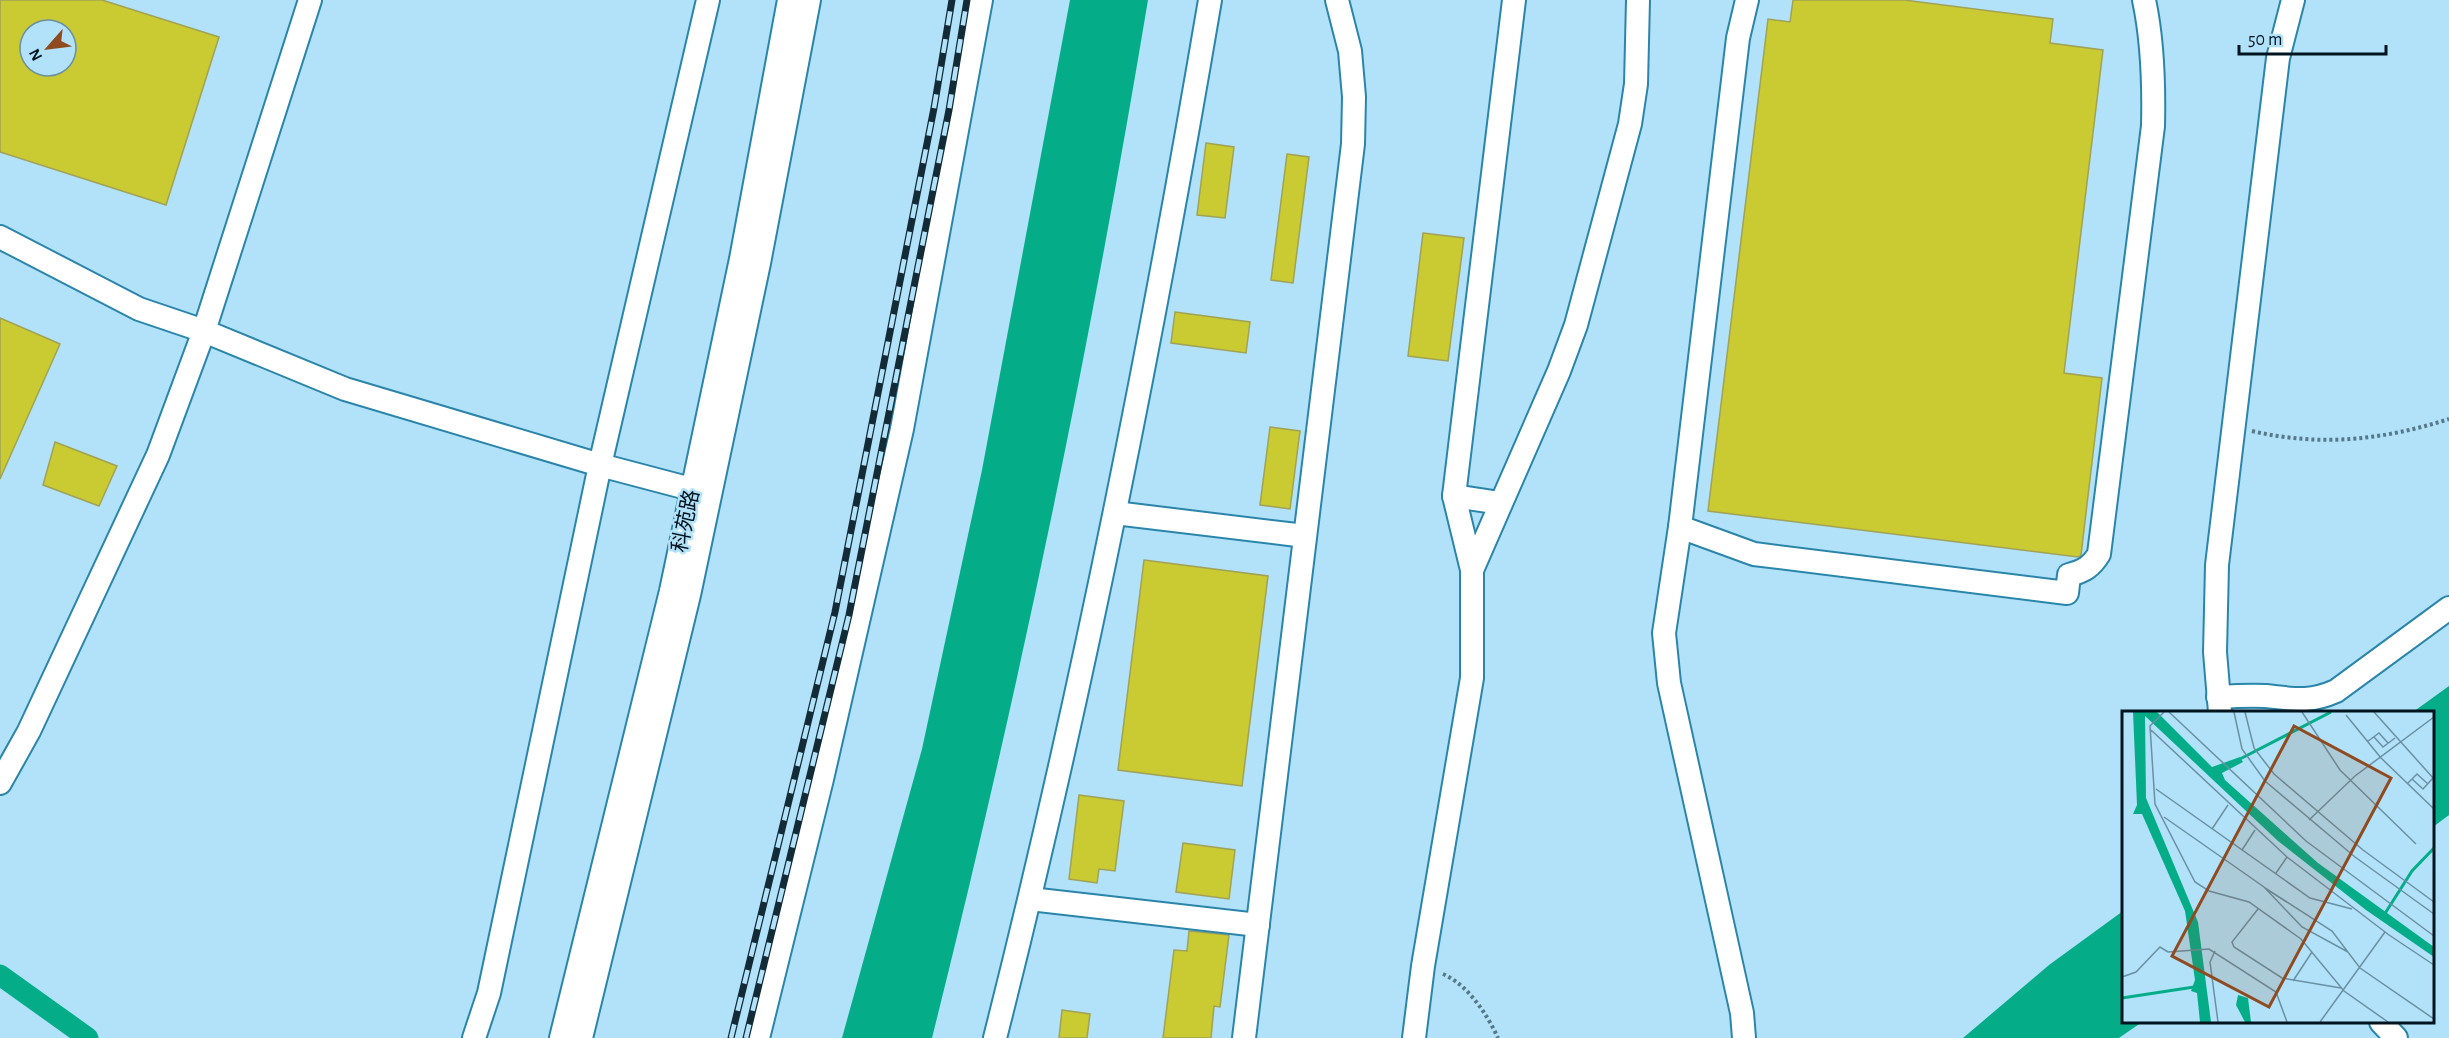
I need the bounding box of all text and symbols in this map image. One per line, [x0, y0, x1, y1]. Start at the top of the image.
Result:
north arrow [18, 18, 78, 78]
scale bar [2239, 18, 2386, 56]
text: 50 m [2248, 31, 2282, 49]
text: N [26, 46, 45, 63]
street label: 科苑路 [668, 488, 703, 554]
inset map [2122, 711, 2434, 1023]

